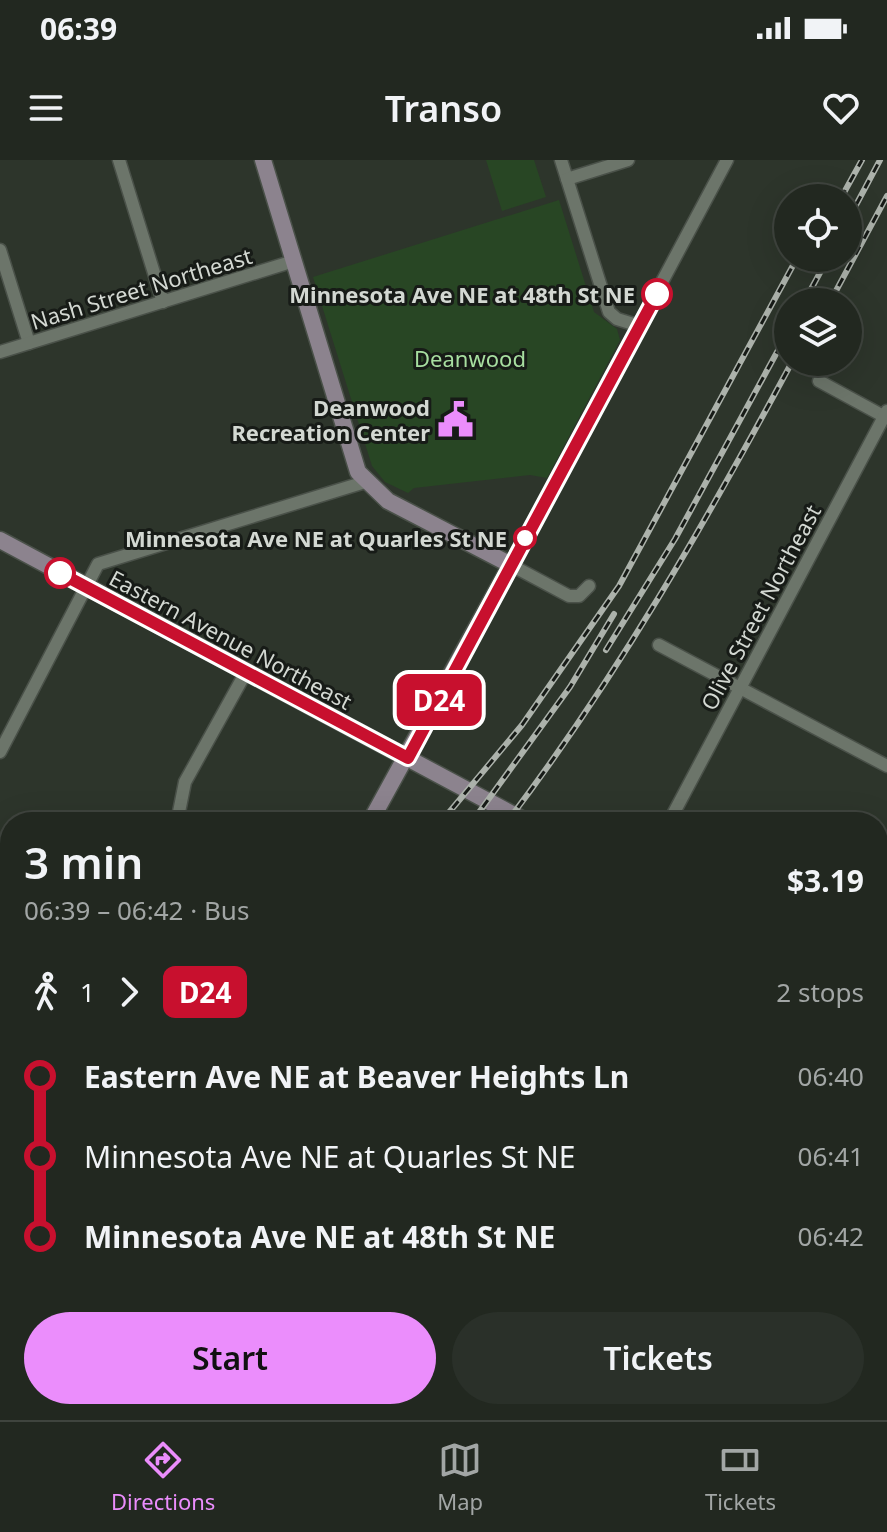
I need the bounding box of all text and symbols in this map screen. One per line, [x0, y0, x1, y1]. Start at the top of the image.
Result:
text: 06:39 [40, 8, 117, 49]
text: Transo [385, 84, 502, 133]
icon: menu [24, 86, 68, 130]
icon: heart [819, 86, 863, 130]
map controls [774, 184, 862, 376]
button: locate [774, 184, 862, 272]
street label: Nash Street Northeast [27, 240, 255, 336]
place label: Minnesota Ave NE at 48th St NE [289, 279, 635, 309]
marker: Minnesota Ave NE at 48th St NE [642, 279, 672, 309]
button: layers [774, 288, 862, 376]
park label: Deanwood [414, 343, 526, 373]
place label: Deanwood Recreation Center [231, 392, 430, 447]
public building icon: Deanwood Recreation Center [437, 401, 475, 439]
street label: Olive Street Northeast [693, 499, 827, 715]
place label: Minnesota Ave NE at Quarles St NE [125, 523, 507, 553]
marker: Minnesota Ave NE at Quarles St NE [514, 527, 536, 549]
unlabelled marker [45, 558, 75, 588]
street label: Eastern Avenue Northeast [104, 562, 358, 716]
line badge: D24 [393, 674, 485, 726]
text: D24 [413, 681, 465, 719]
text: 3 min [24, 832, 143, 892]
text: $3.19 [787, 860, 864, 901]
text: 06:39 – 06:42 · Bus [24, 892, 249, 928]
icon: walk [24, 970, 68, 1014]
icon: forward [107, 970, 151, 1014]
text: D24 [179, 973, 231, 1011]
text: 1 [80, 974, 95, 1010]
text: 2 stops [776, 974, 864, 1010]
text: Eastern Ave NE at Beaver Heights Ln [84, 1056, 629, 1097]
text: 06:40 [798, 1058, 864, 1094]
text: Minnesota Ave NE at Quarles St NE [84, 1136, 575, 1177]
text: 06:41 [798, 1138, 864, 1174]
text: Minnesota Ave NE at 48th St NE [84, 1216, 555, 1257]
text: 06:42 [798, 1218, 864, 1254]
button: Start [24, 1312, 436, 1404]
button: Tickets [452, 1312, 864, 1404]
tab: Directions [111, 1438, 215, 1516]
tab: Map [437, 1438, 483, 1516]
tab: Tickets [705, 1438, 776, 1516]

